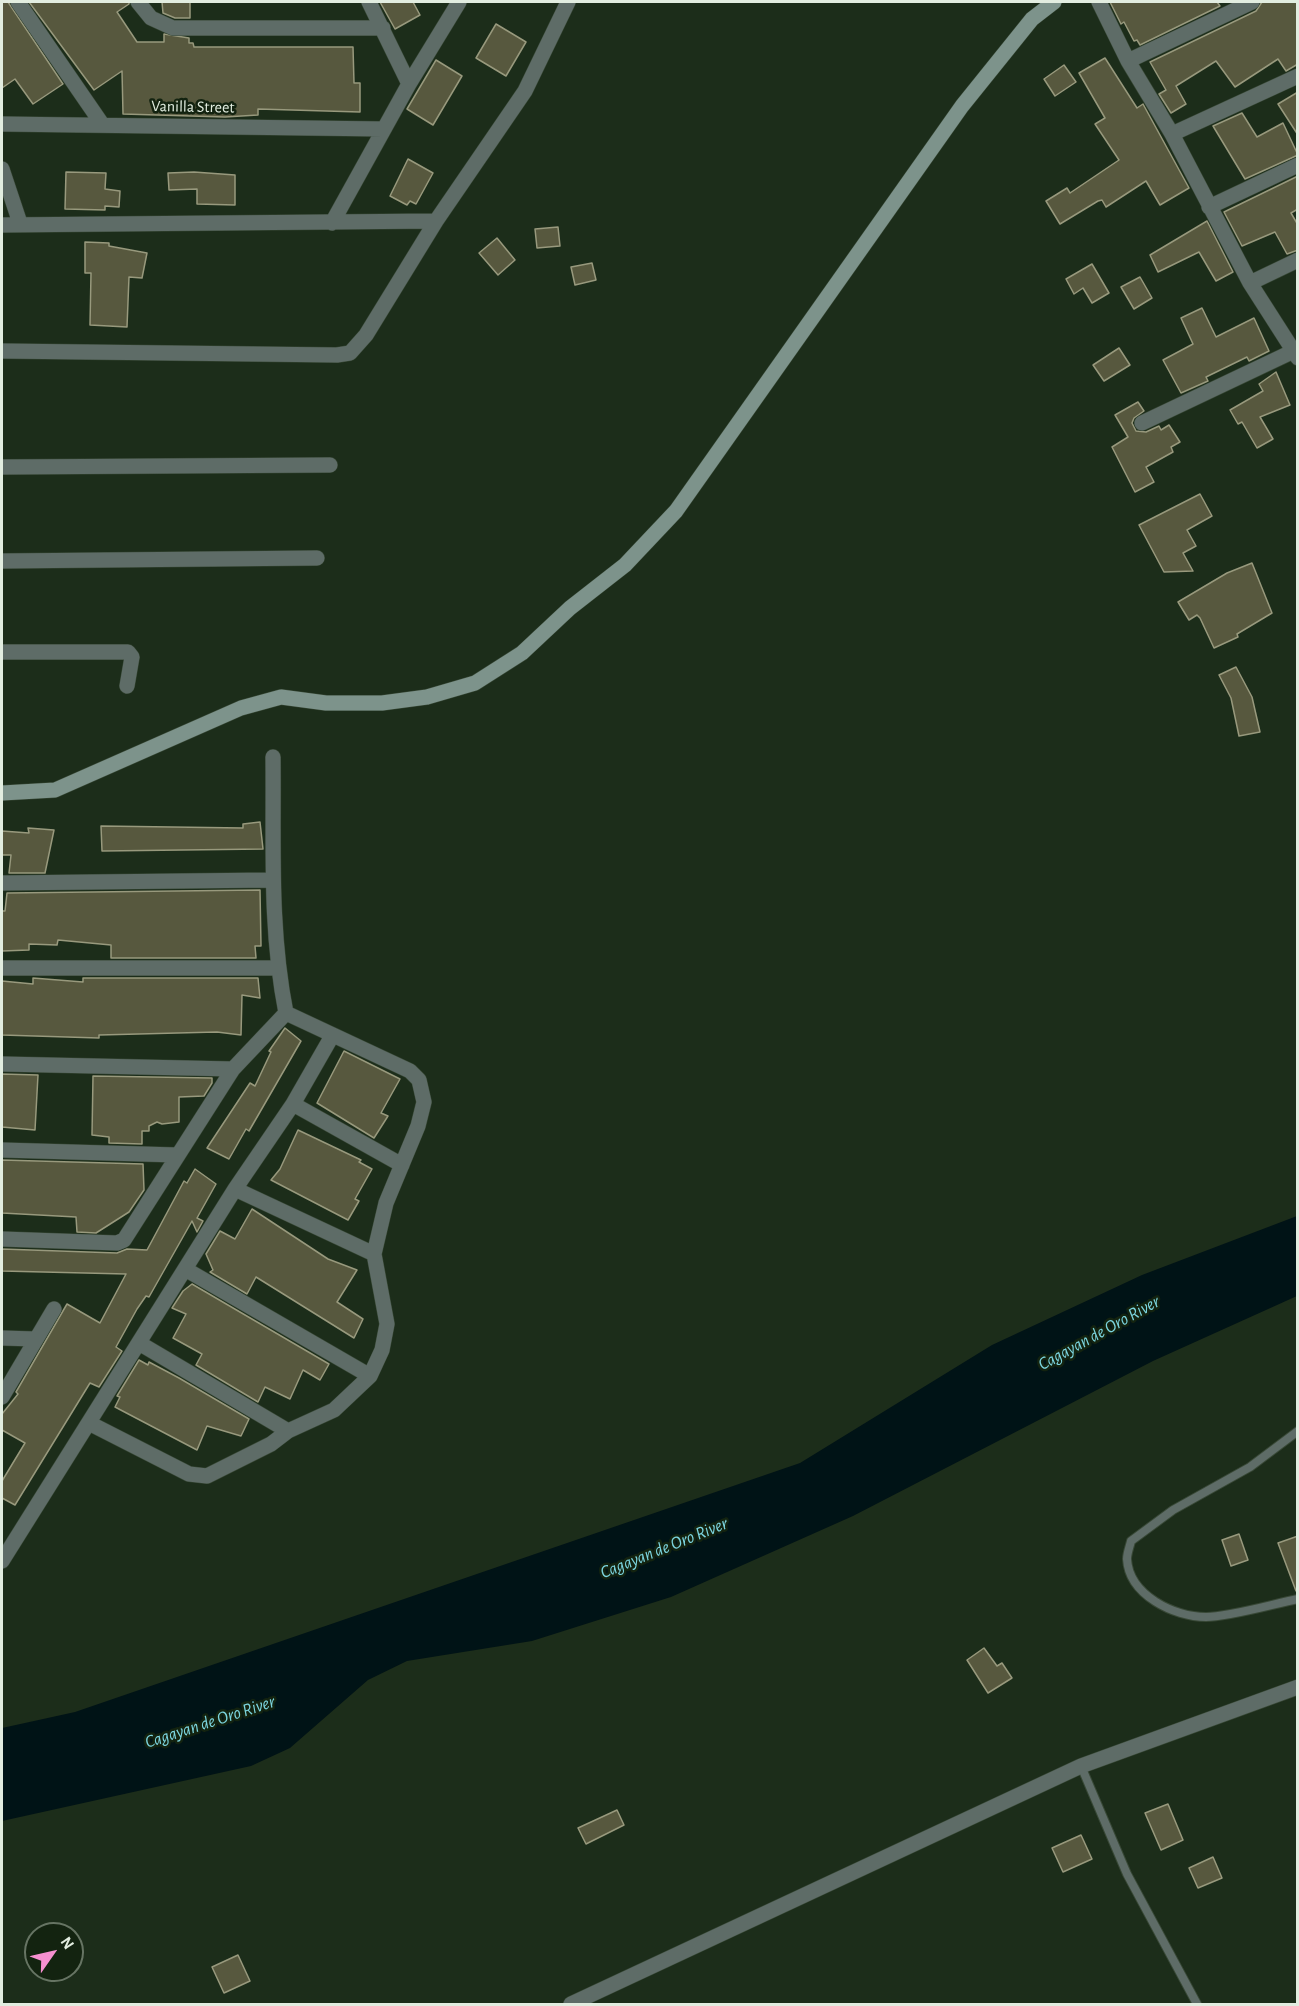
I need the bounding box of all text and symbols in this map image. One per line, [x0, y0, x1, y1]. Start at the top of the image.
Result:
street label: Vanilla Street [151, 97, 235, 117]
water label: Cagayan de Oro River [1034, 1291, 1164, 1375]
water label: Cagayan de Oro River [597, 1513, 731, 1583]
water label: Cagayan de Oro River [142, 1691, 278, 1753]
north arrow [24, 1922, 84, 1982]
text: N [58, 1934, 77, 1952]

